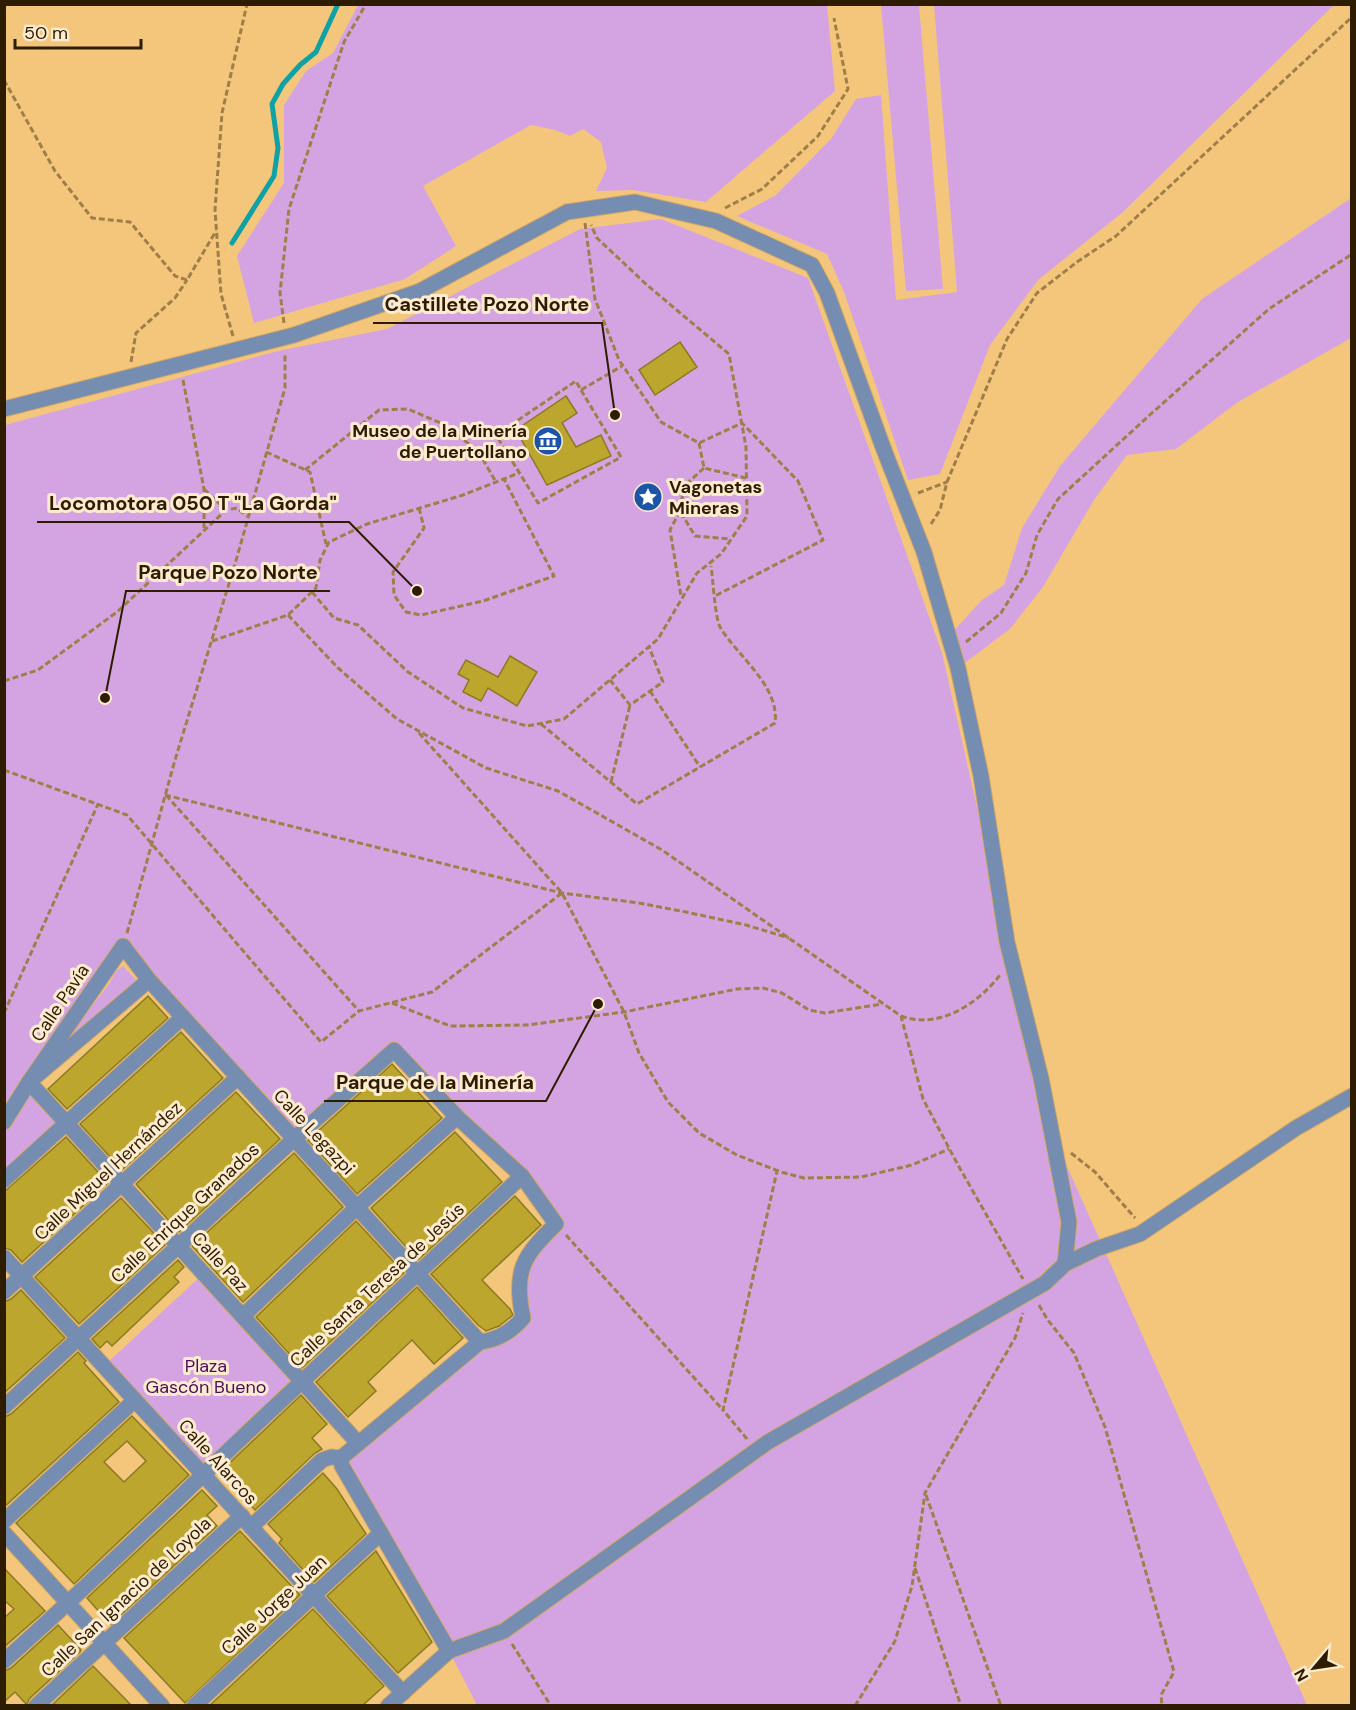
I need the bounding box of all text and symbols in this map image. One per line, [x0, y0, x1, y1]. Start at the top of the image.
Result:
scale bar [15, 12, 141, 50]
text: 50 m [24, 21, 68, 45]
callout: Castillete Pozo Norte [373, 285, 602, 323]
text: Castillete Pozo Norte [385, 291, 589, 317]
place label: Museo de la Minería de Puertollano [352, 419, 527, 464]
museum icon: Museo de la Minería de Puertollano [532, 425, 564, 457]
place label: Vagonetas Mineras [669, 475, 762, 520]
place icon: Vagonetas Mineras [632, 481, 664, 513]
callout: Locomotora 050 T "La Gorda" [37, 484, 349, 522]
text: Locomotora 050 T "La Gorda" [49, 490, 337, 516]
callout: Parque Pozo Norte [126, 553, 330, 591]
text: Parque Pozo Norte [138, 559, 318, 585]
street label: Calle Pavía [25, 960, 95, 1046]
callout: Parque de la Minería [324, 1063, 546, 1101]
text: Parque de la Minería [336, 1069, 534, 1095]
street label: Calle Legazpi [268, 1084, 360, 1180]
street label: Calle Miguel Hernández [29, 1096, 187, 1246]
street label: Calle Enrique Granados [105, 1138, 265, 1288]
street label: Calle Santa Teresa de Jesús [284, 1198, 470, 1372]
street label: Calle Paz [186, 1227, 254, 1297]
park label: Plaza Gascón Bueno [146, 1354, 266, 1399]
street label: Calle Alarcos [173, 1414, 263, 1510]
street label: Calle San Ignacio de Loyola [36, 1512, 216, 1682]
street label: Calle Jorge Juan [216, 1550, 332, 1660]
north arrow [1284, 1638, 1344, 1698]
text: N [1289, 1665, 1313, 1685]

